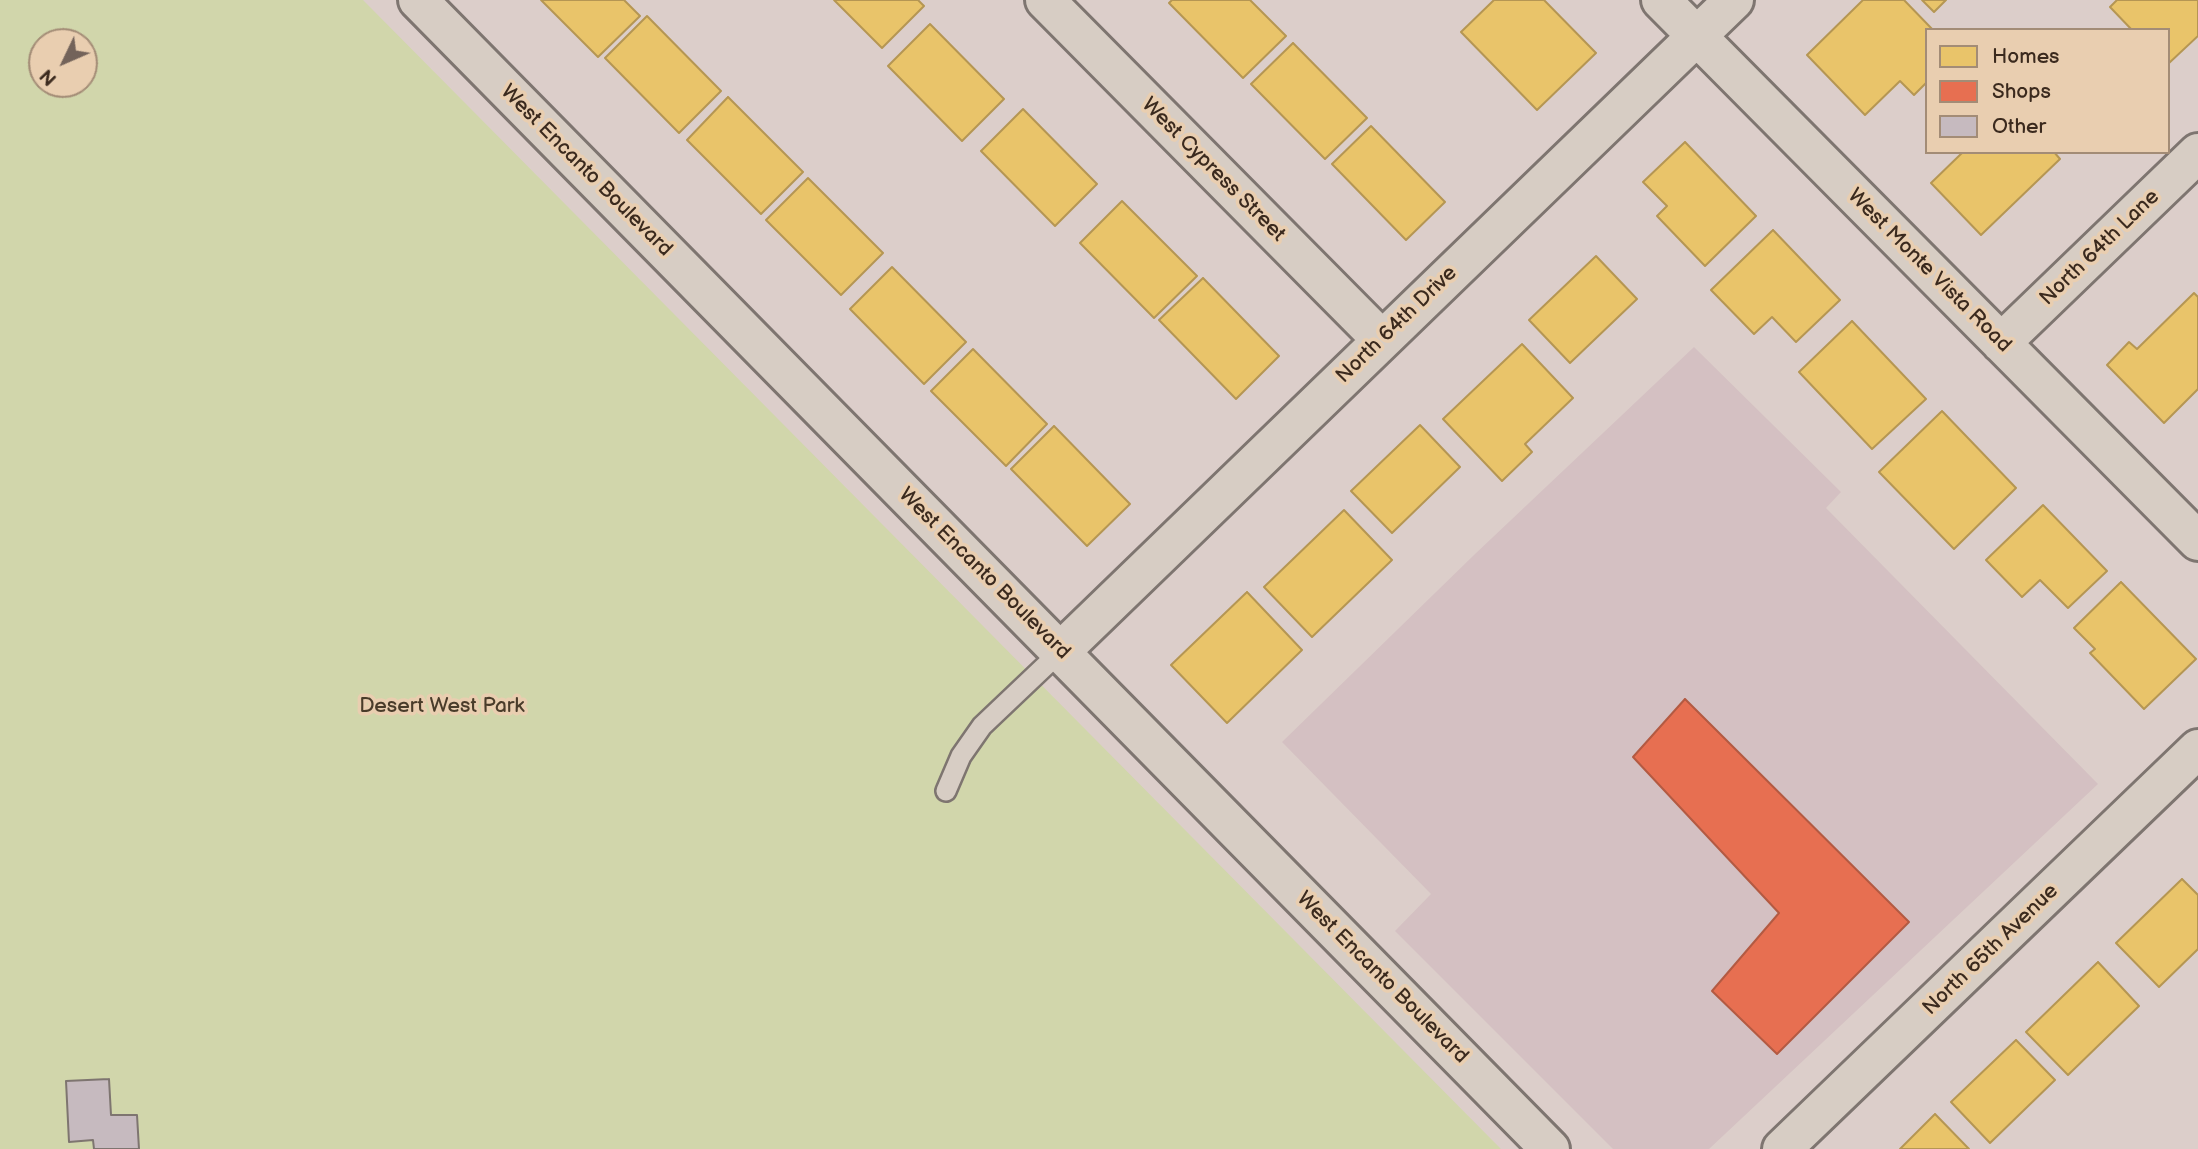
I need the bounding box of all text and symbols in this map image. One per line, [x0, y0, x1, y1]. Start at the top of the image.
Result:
north arrow [28, 28, 98, 98]
legend [1925, 28, 2170, 154]
text: Homes [1992, 44, 2060, 69]
text: N [36, 63, 62, 90]
text: Shops [1992, 79, 2051, 104]
street label: West Encanto Boulevard [495, 80, 677, 262]
street label: West Cypress Street [1136, 93, 1290, 247]
text: Other [1992, 114, 2046, 139]
street label: West Monte Vista Road [1842, 184, 2016, 358]
street label: North 64th Lane [2035, 185, 2165, 311]
street label: North 64th Drive [1331, 261, 1463, 389]
street label: West Encanto Boulevard [893, 483, 1075, 665]
park label: Desert West Park [359, 694, 525, 720]
street label: North 65th Avenue [1918, 879, 2064, 1021]
street label: West Encanto Boulevard [1291, 887, 1473, 1069]

